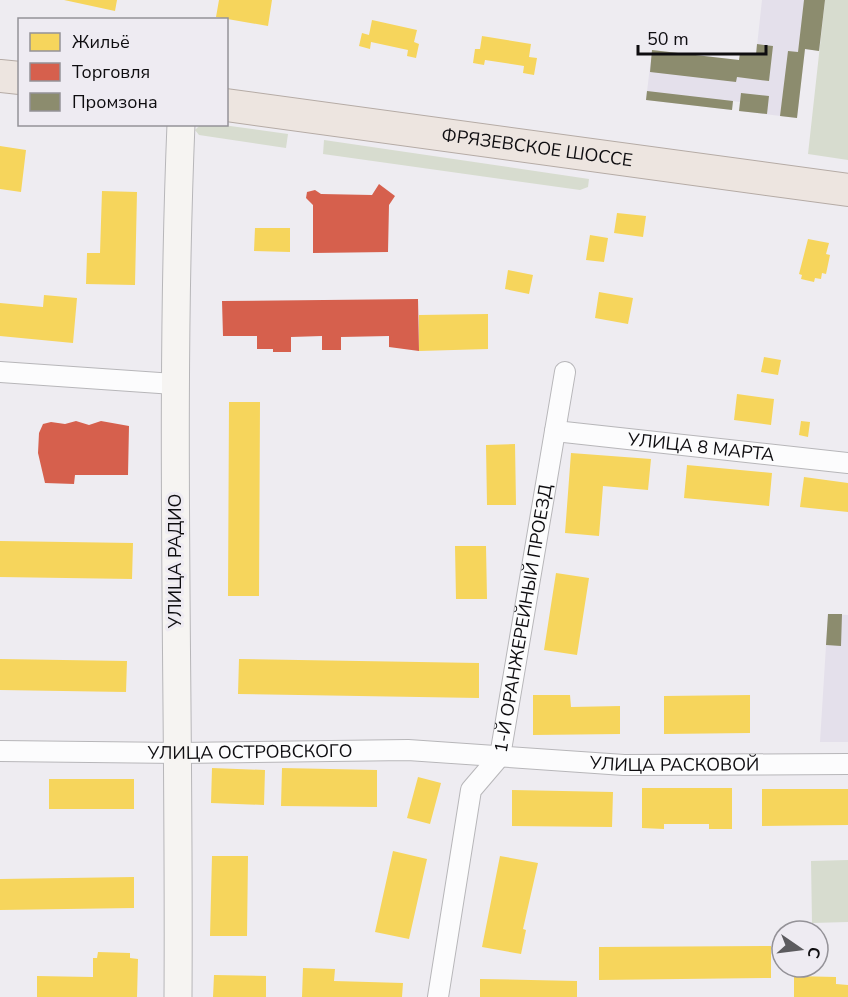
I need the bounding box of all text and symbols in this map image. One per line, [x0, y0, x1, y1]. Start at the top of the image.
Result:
legend [18, 18, 228, 126]
scale bar [638, 18, 766, 56]
text: 50 m [647, 27, 689, 51]
text: Жильё [72, 30, 130, 54]
text: Торговля [72, 60, 150, 84]
text: Промзона [72, 90, 158, 114]
street label: ФРЯЗЕВСКОЕ ШОССЕ [440, 123, 634, 172]
street label: УЛИЦА 8 МАРТА [625, 427, 776, 467]
street label: 1-Й ОРАНЖЕРЕЙНЫЙ ПРОЕЗД [489, 482, 558, 754]
street label: УЛИЦА РАДИО [163, 494, 187, 629]
street label: УЛИЦА ОСТРОВСКОГО [146, 739, 353, 765]
street label: УЛИЦА РАСКОВОЙ [588, 751, 759, 777]
north arrow [770, 919, 830, 979]
text: С [802, 944, 826, 960]

